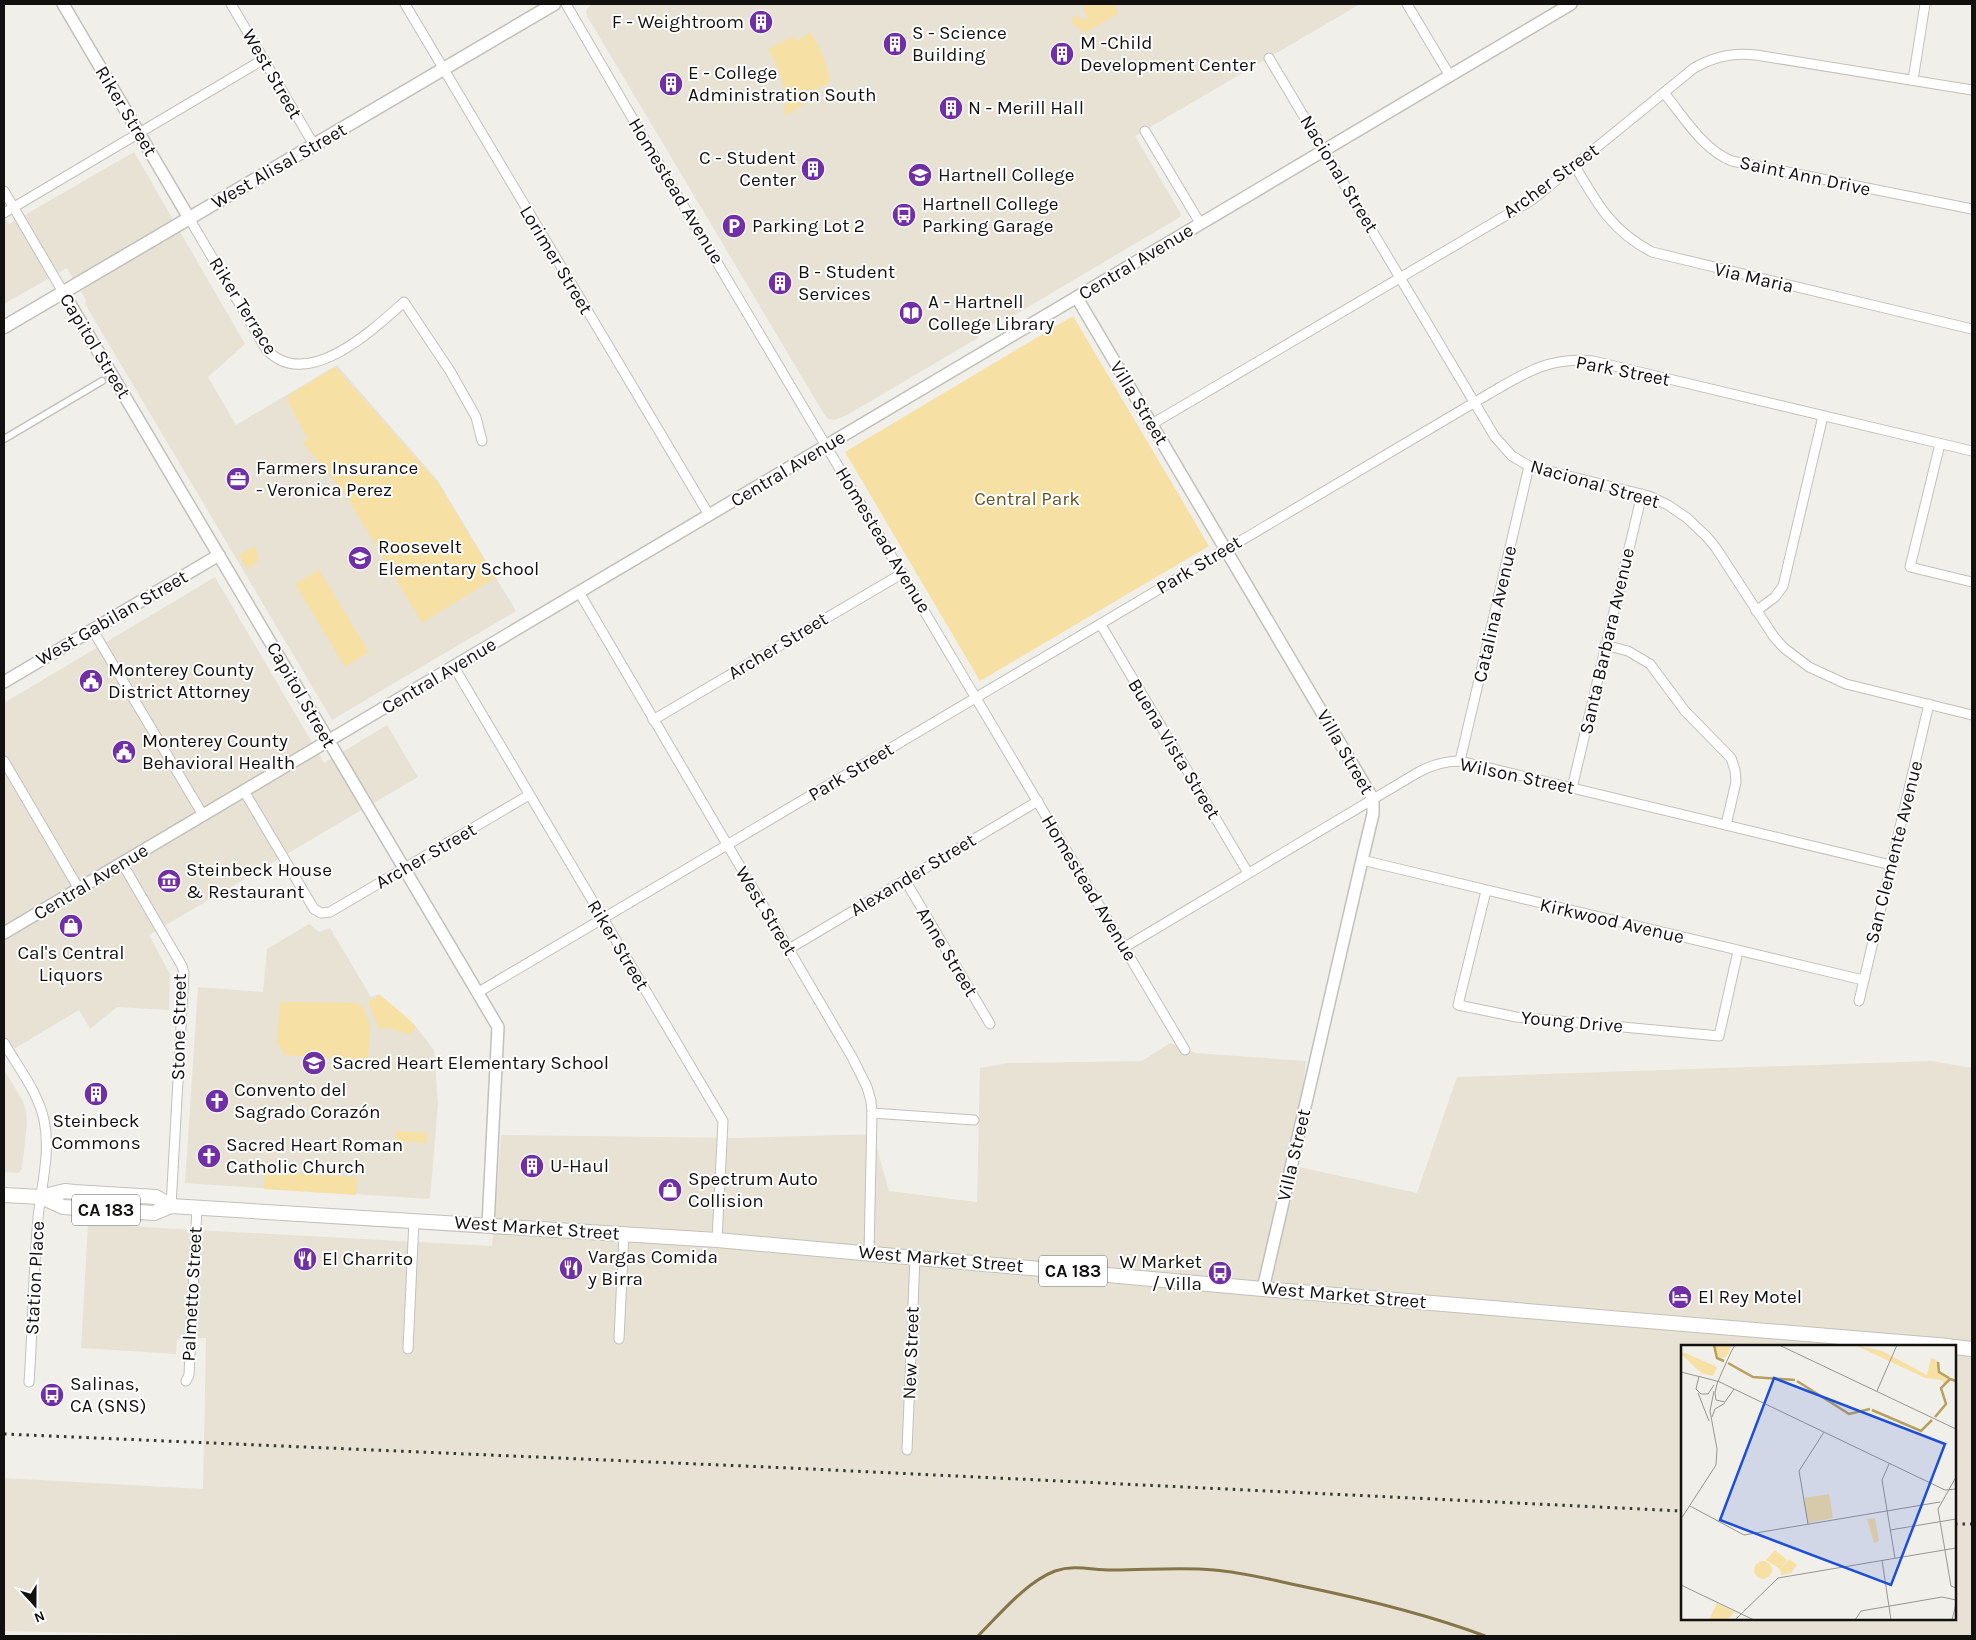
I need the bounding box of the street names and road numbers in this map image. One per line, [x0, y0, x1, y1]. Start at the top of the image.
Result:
street label: West Street [237, 25, 307, 123]
street label: Riker Street [90, 62, 162, 160]
street label: Nacional Street [1295, 111, 1383, 237]
street label: Homestead Avenue [624, 114, 728, 268]
street label: West Alisal Street [208, 118, 350, 214]
street label: Archer Street [1499, 139, 1603, 223]
street label: Saint Ann Drive [1737, 151, 1873, 201]
street label: Lorimer Street [515, 202, 597, 318]
street label: Central Avenue [1075, 219, 1197, 305]
street label: Riker Terrace [204, 253, 282, 359]
street label: Via Maria [1712, 258, 1796, 298]
street label: Capitol Street [55, 290, 135, 402]
street label: Park Street [1574, 351, 1672, 391]
street label: Villa Street [1105, 357, 1173, 449]
street label: Central Avenue [727, 426, 849, 512]
street label: Nacional Street [1528, 455, 1662, 513]
street label: Homestead Avenue [831, 463, 935, 617]
street label: Park Street [1153, 531, 1245, 599]
street label: Catalina Avenue [1469, 543, 1521, 685]
street label: Santa Barbara Avenue [1575, 546, 1639, 736]
street label: West Gabilan Street [32, 566, 192, 670]
street label: Archer Street [724, 608, 832, 684]
street label: Central Avenue [378, 633, 500, 719]
street label: Capitol Street [262, 638, 340, 752]
street label: Buena Vista Street [1123, 675, 1225, 823]
street label: Villa Street [1312, 706, 1378, 798]
street label: Park Street [805, 738, 897, 806]
street label: Wilson Street [1458, 753, 1576, 799]
street label: San Clemente Avenue [1861, 758, 1927, 946]
street label: Homestead Avenue [1037, 811, 1141, 965]
street label: Archer Street [372, 818, 480, 894]
street label: Alexander Street [846, 829, 980, 921]
street label: Central Avenue [30, 839, 152, 925]
street label: West Street [731, 863, 801, 959]
street label: Kirkwood Avenue [1538, 894, 1686, 948]
street label: Riker Street [582, 896, 654, 994]
street label: Anne Street [912, 903, 982, 1001]
street label: Stone Street [167, 973, 191, 1081]
street label: Young Drive [1520, 1007, 1624, 1037]
street label: Villa Street [1273, 1107, 1315, 1203]
road number: CA 183 [72, 1194, 140, 1226]
street label: West Market Street [454, 1211, 620, 1245]
street label: Station Place [21, 1220, 49, 1336]
street label: Palmetto Street [177, 1226, 207, 1362]
street label: West Market Street [858, 1241, 1024, 1277]
road number: CA 183 [1039, 1256, 1107, 1286]
street label: West Market Street [1261, 1277, 1427, 1313]
street label: New Street [898, 1306, 924, 1400]

